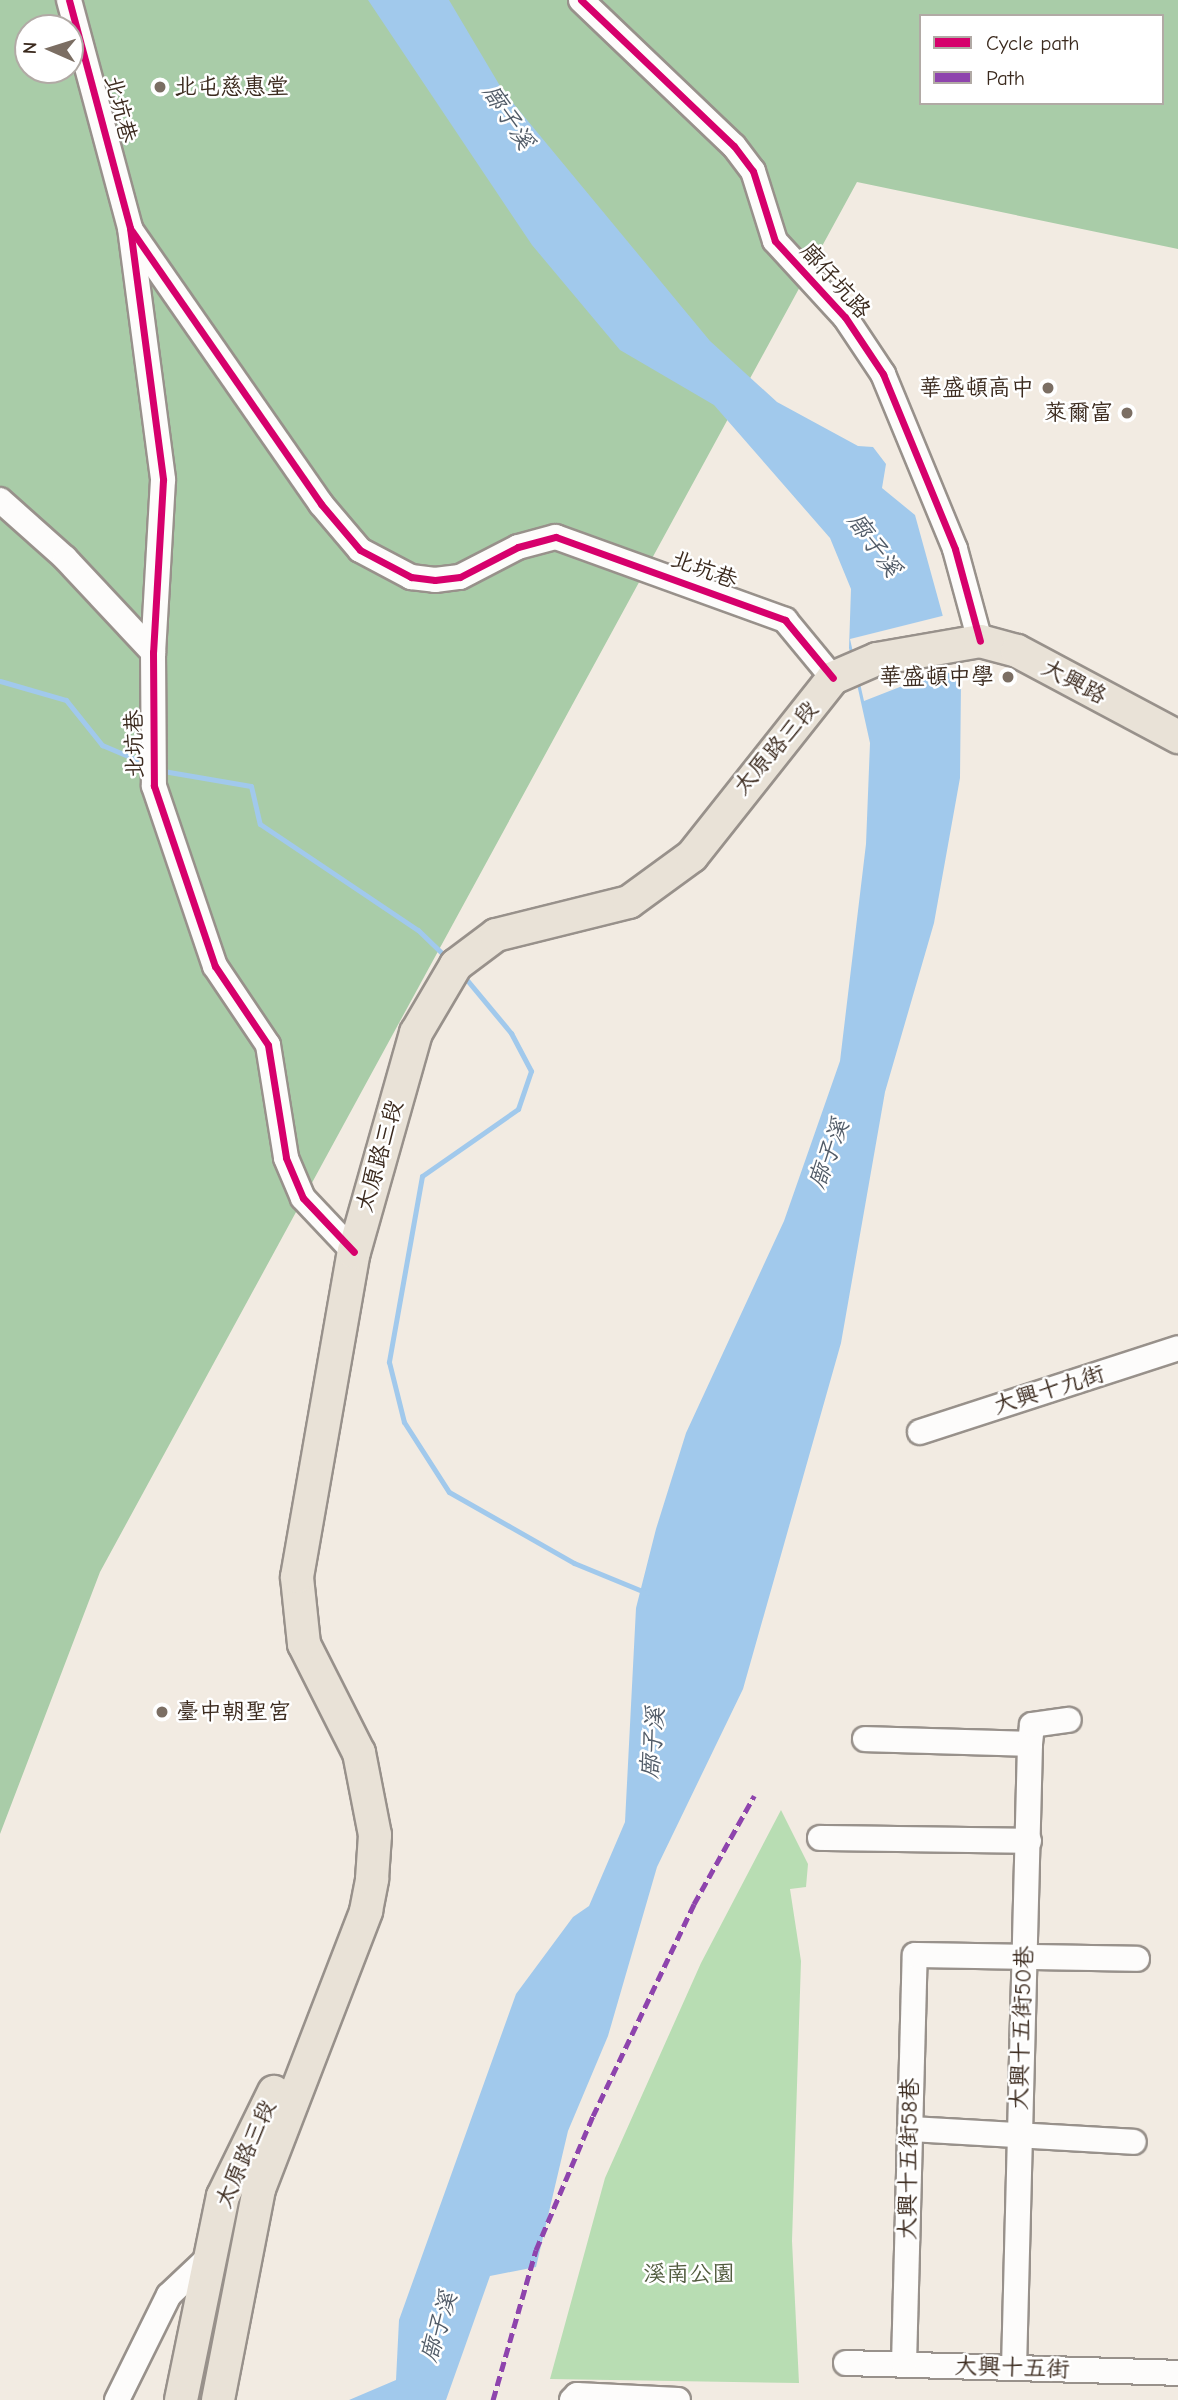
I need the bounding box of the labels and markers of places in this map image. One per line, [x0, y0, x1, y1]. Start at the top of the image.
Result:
place label: 北屯慈惠堂 [174, 73, 289, 101]
marker: 北屯慈惠堂 [152, 79, 168, 95]
place label: 華盛頓高中 [919, 374, 1034, 402]
marker: 華盛頓高中 [1040, 380, 1056, 396]
place label: 萊爾富 [1044, 399, 1113, 427]
marker: 萊爾富 [1119, 405, 1135, 421]
place label: 華盛頓中學 [879, 663, 994, 691]
marker: 華盛頓中學 [1000, 669, 1016, 685]
place label: 臺中朝聖宮 [176, 1698, 291, 1726]
marker: 臺中朝聖宮 [154, 1704, 170, 1720]

